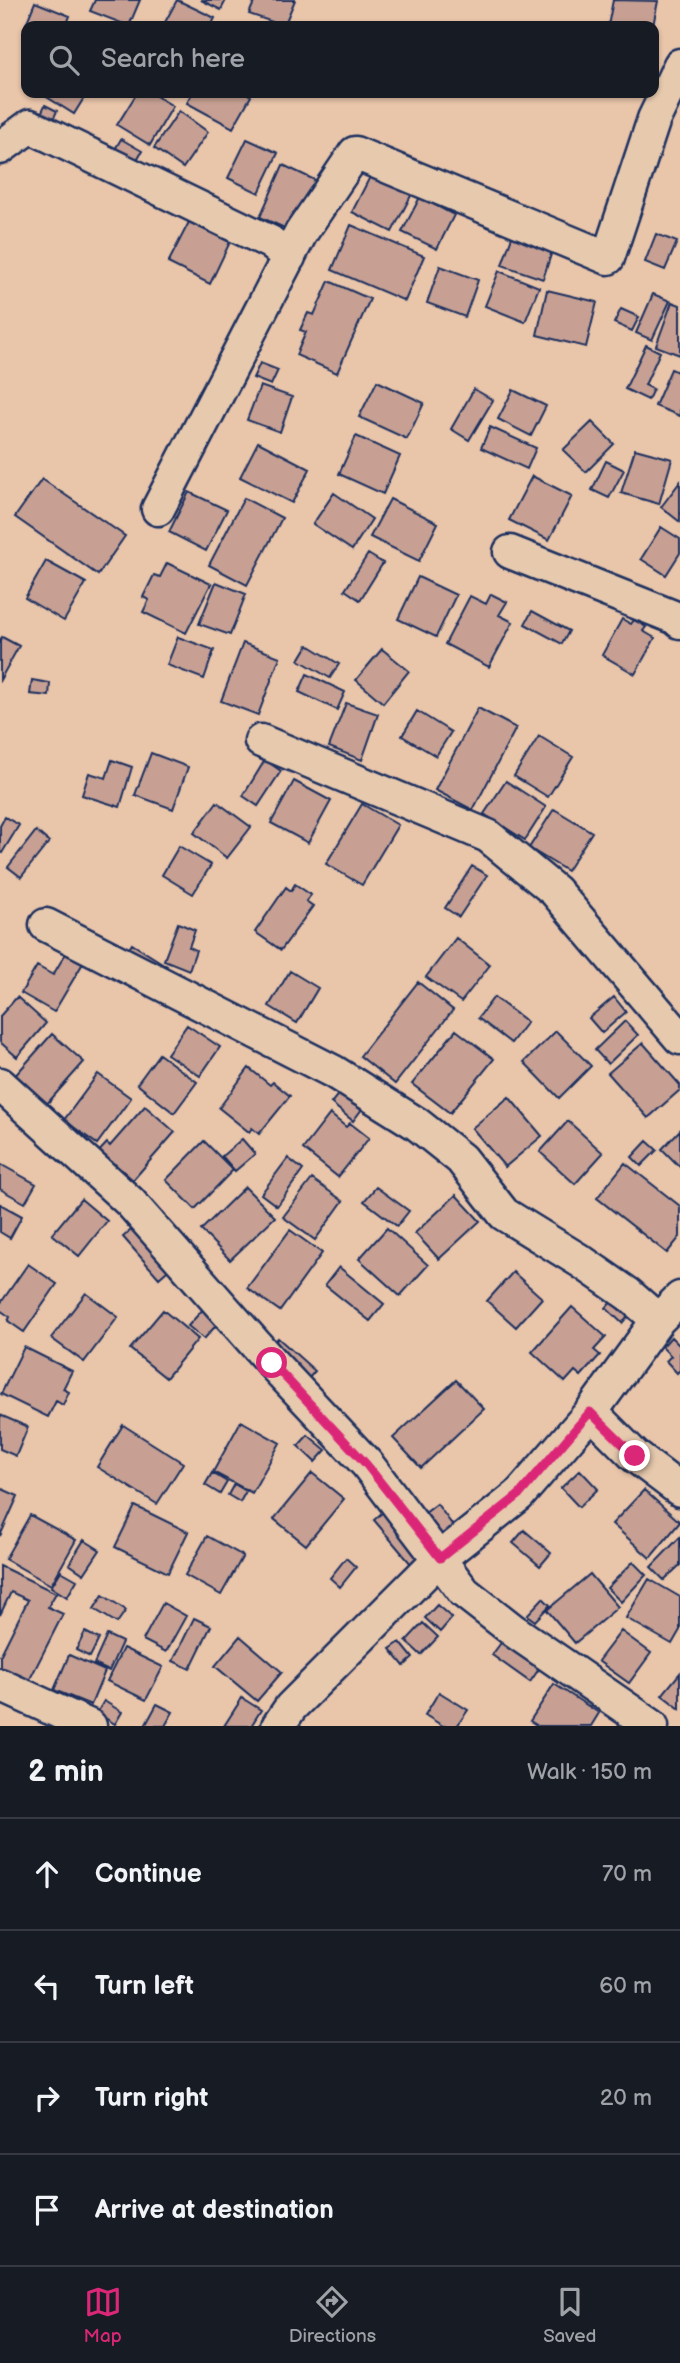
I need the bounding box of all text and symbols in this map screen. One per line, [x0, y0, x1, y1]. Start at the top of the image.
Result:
search box [21, 21, 659, 98]
icon: search [45, 41, 83, 79]
text: Search here [101, 44, 245, 75]
route start [256, 1347, 287, 1378]
route end [619, 1440, 650, 1471]
text: 2 min [28, 1754, 104, 1790]
text: Walk · 150 m [527, 1758, 652, 1786]
icon: ahead [28, 1855, 66, 1893]
text: Continue [95, 1859, 202, 1890]
text: 70 m [602, 1860, 652, 1888]
icon: left [28, 1967, 66, 2005]
text: Turn left [95, 1971, 194, 2002]
text: 60 m [599, 1972, 652, 2000]
icon: right [28, 2079, 66, 2117]
text: Turn right [95, 2083, 208, 2114]
text: 20 m [600, 2084, 652, 2112]
icon: arrive [28, 2191, 66, 2229]
text: Arrive at destination [95, 2195, 334, 2226]
tab: Map [84, 2283, 122, 2348]
tab: Directions [289, 2283, 376, 2348]
tab: Saved [543, 2283, 596, 2348]

